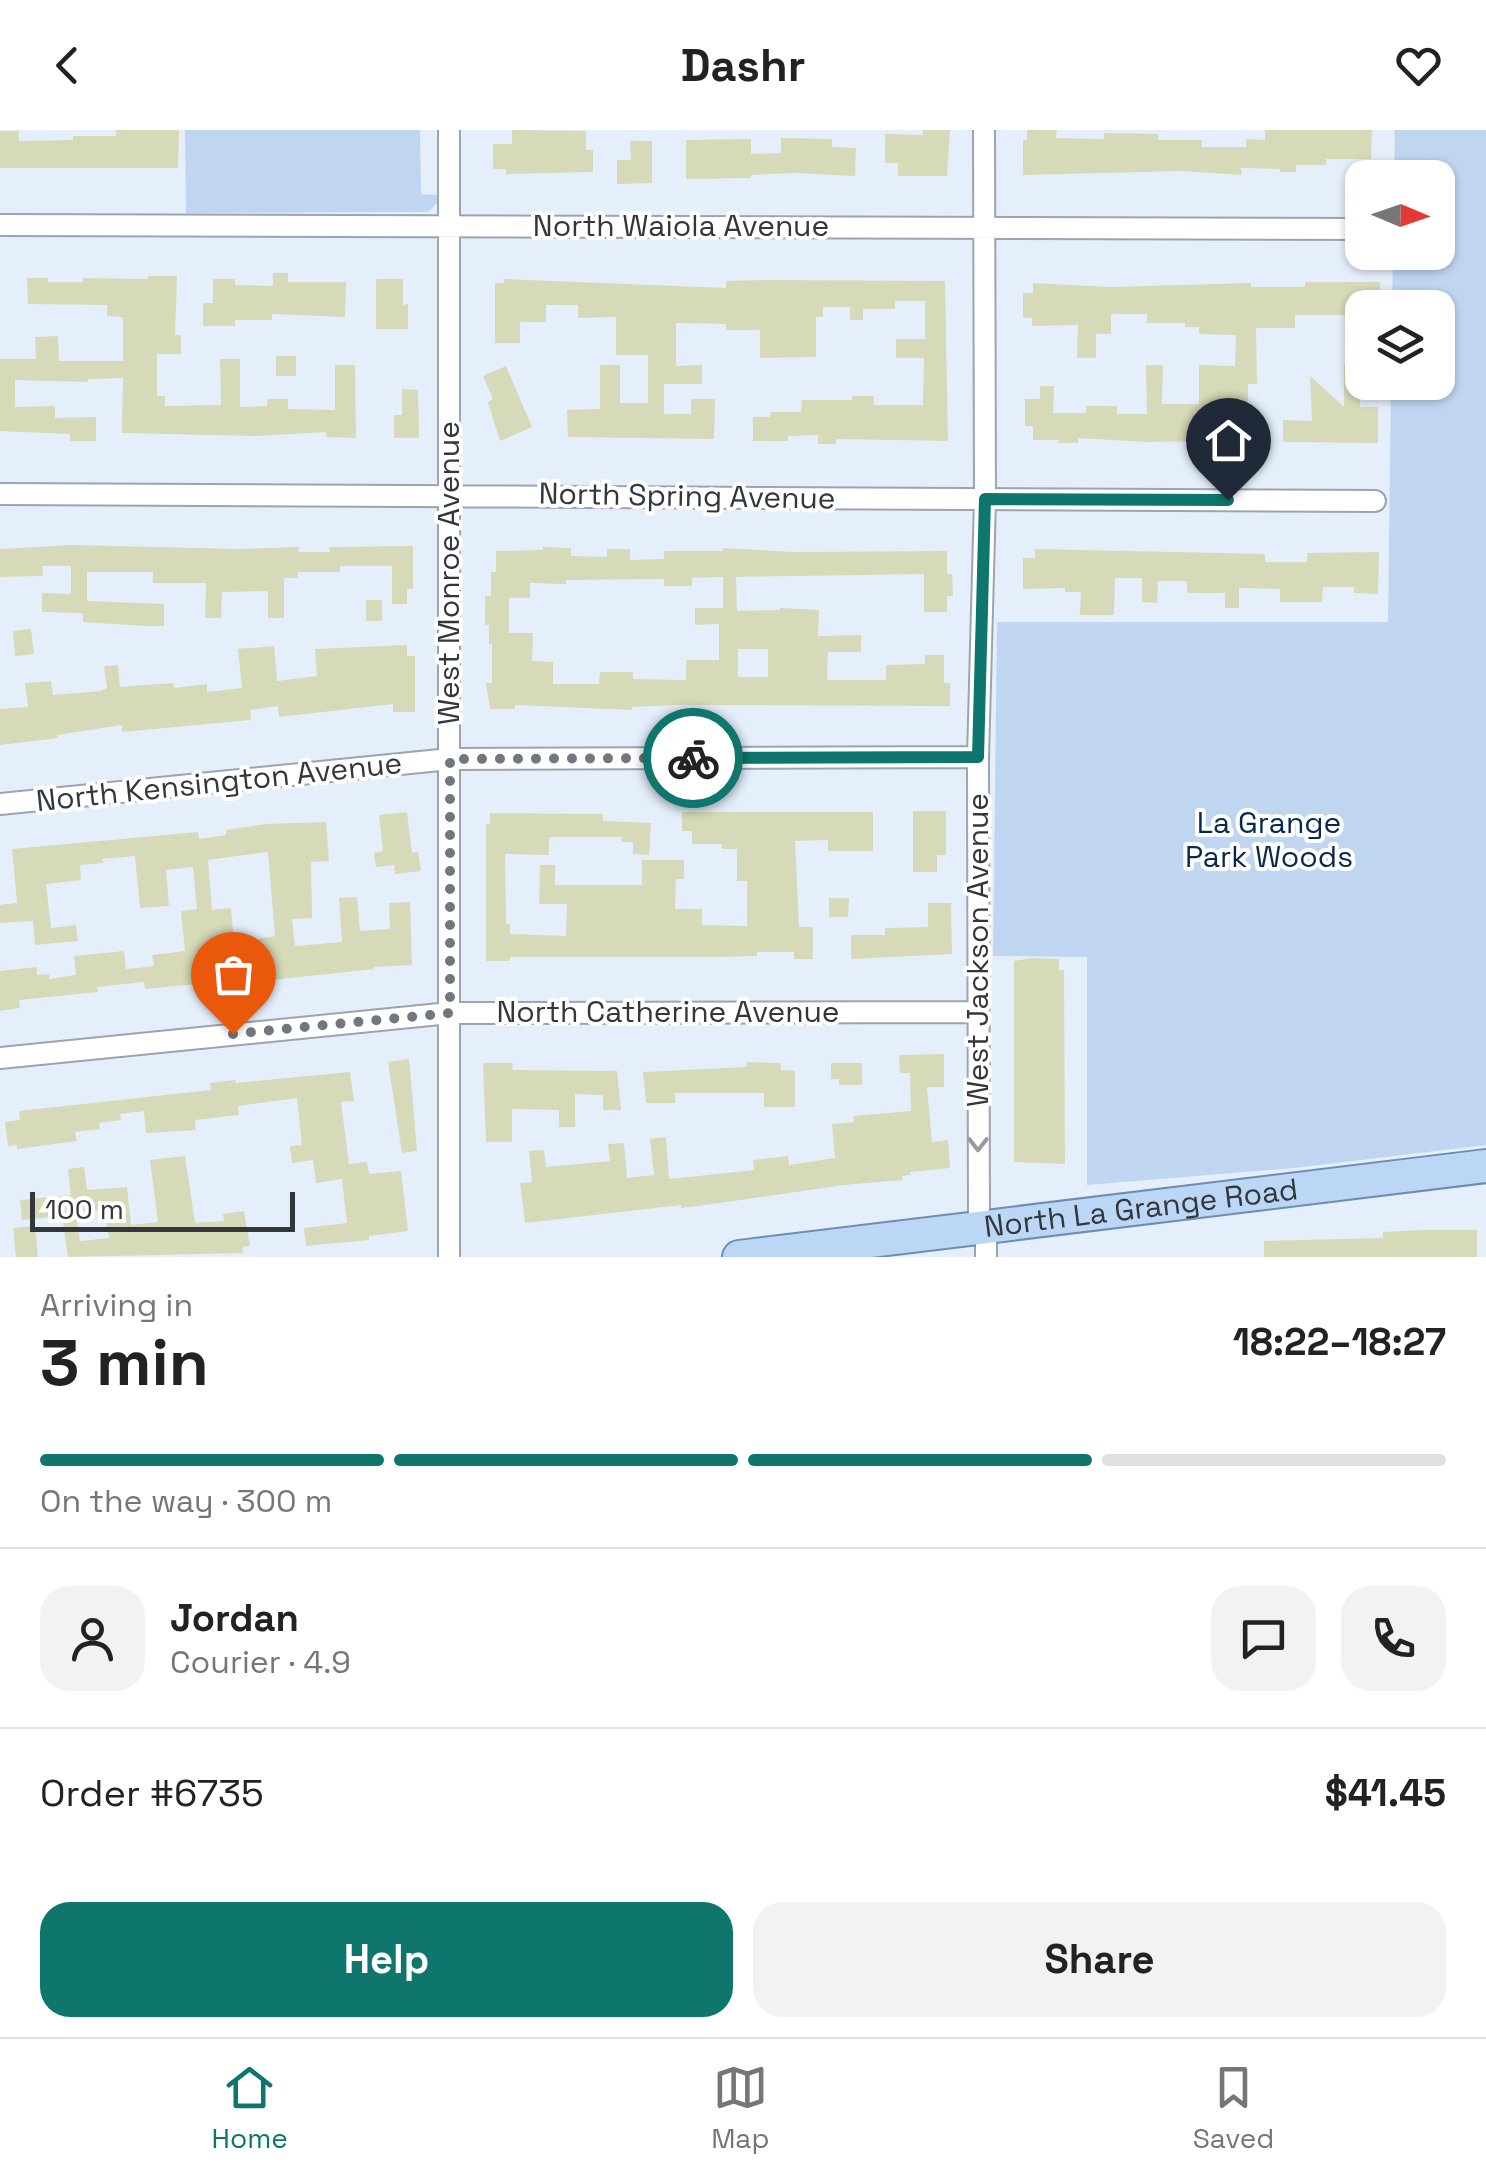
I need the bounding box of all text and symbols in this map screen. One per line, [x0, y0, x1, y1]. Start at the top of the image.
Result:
text: Dashr [681, 37, 805, 94]
icon: back [40, 38, 95, 93]
icon: heart [1391, 38, 1446, 93]
north arrow [1345, 160, 1455, 270]
map controls [1345, 160, 1455, 400]
street label: North Waiola Avenue [533, 206, 829, 245]
button: layers [1345, 290, 1455, 400]
pin [1186, 398, 1271, 501]
icon: home [1201, 413, 1256, 468]
street label: West Monroe Avenue [429, 421, 468, 725]
street label: North Spring Avenue [538, 473, 836, 518]
courier [643, 708, 743, 808]
icon: bike [666, 731, 721, 786]
street label: North Kensington Avenue [34, 743, 404, 820]
street label: West Jackson Avenue [958, 793, 997, 1107]
park label: La Grange Park Woods [1185, 803, 1353, 876]
pin [191, 932, 276, 1035]
icon: bag [206, 947, 261, 1002]
street label: North Catherine Avenue [496, 992, 840, 1031]
one-way arrow [968, 1137, 989, 1153]
street label: North La Grange Road [982, 1169, 1300, 1246]
scale bar [30, 1187, 295, 1232]
text: 100 m [45, 1191, 124, 1227]
text: Arriving in [40, 1285, 193, 1325]
text: 18:22–18:27 [1233, 1318, 1446, 1366]
text: 3 min [40, 1321, 209, 1404]
text: On the way · 300 m [40, 1481, 332, 1521]
button: person [40, 1586, 145, 1691]
button: chat [1211, 1586, 1316, 1691]
button: phone [1341, 1586, 1446, 1691]
text: Jordan [170, 1594, 299, 1642]
text: Courier · 4.9 [170, 1642, 351, 1682]
text: Order #6735 [40, 1769, 264, 1817]
text: $41.45 [1325, 1769, 1446, 1817]
button: Help [40, 1902, 733, 2017]
button: Share [753, 1902, 1446, 2017]
tab: Home [212, 2060, 288, 2156]
tab: Map [711, 2060, 770, 2156]
tab: Saved [1193, 2060, 1274, 2156]

